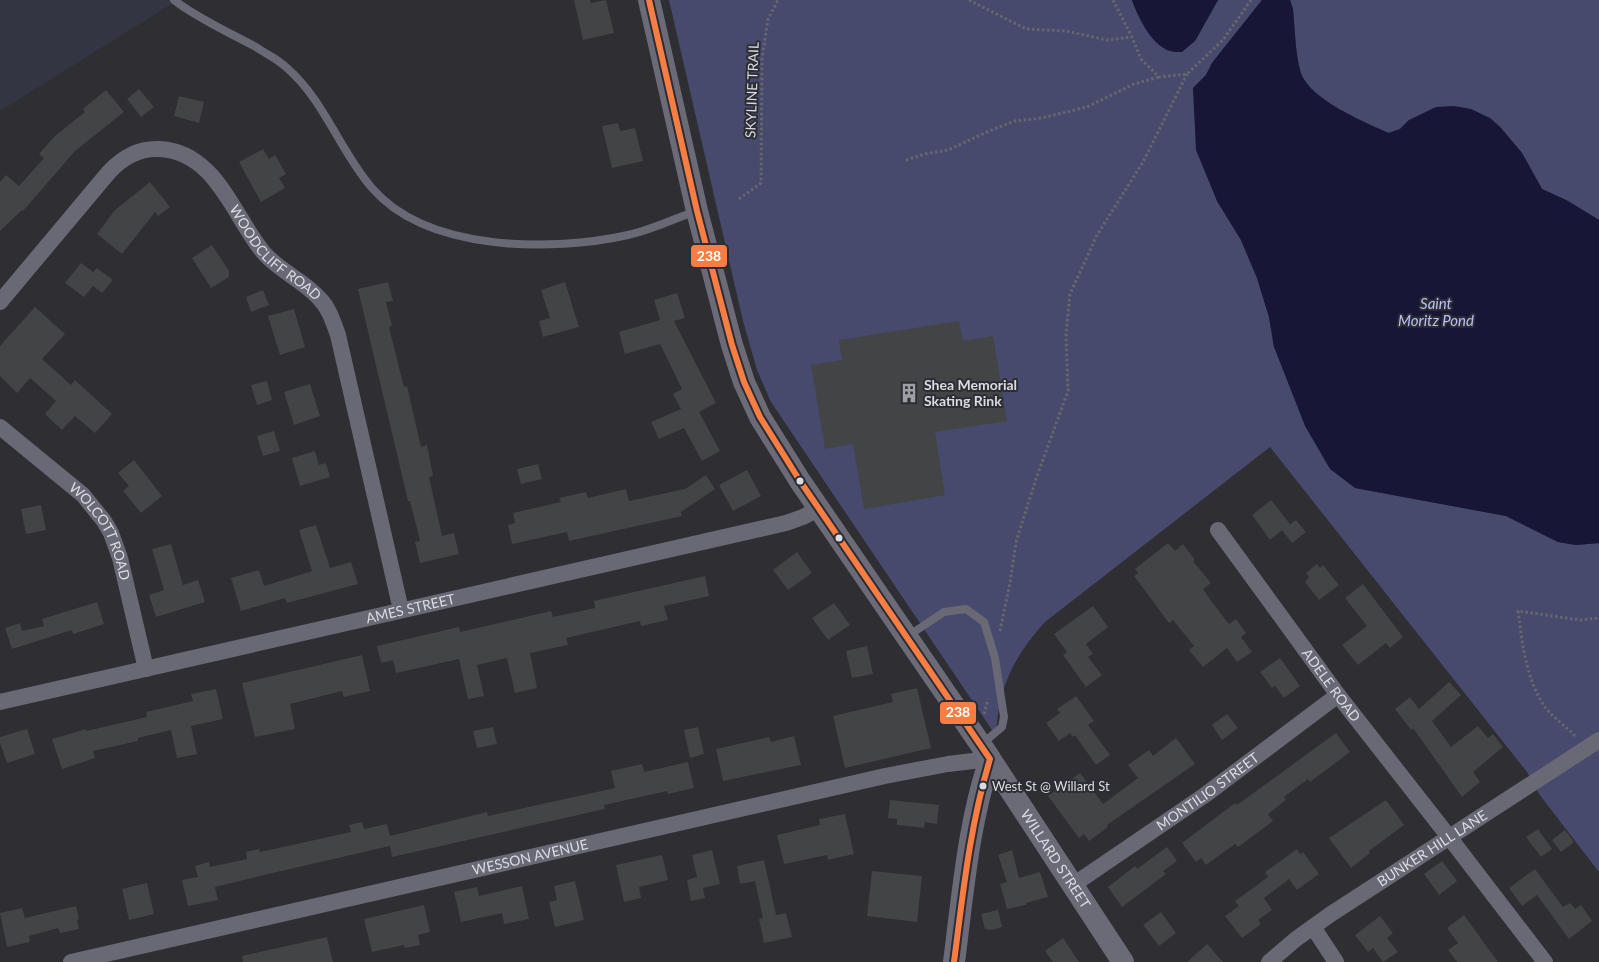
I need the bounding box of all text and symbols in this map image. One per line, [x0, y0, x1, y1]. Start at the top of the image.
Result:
street label: SKYLINE TRAIL [741, 42, 762, 138]
street label: WOODCLIFF ROAD [226, 202, 325, 303]
line badge: 238 [690, 244, 728, 268]
text: 238 [697, 247, 721, 264]
water label: Saint Moritz Pond [1398, 294, 1474, 329]
place label: Shea Memorial Skating Rink [924, 376, 1017, 409]
building icon: Shea Memorial Skating Rink [898, 382, 920, 404]
unlabelled marker [795, 476, 805, 486]
street label: WOLCOTT ROAD [66, 478, 134, 582]
unlabelled marker [834, 533, 844, 543]
street label: AMES STREET [364, 589, 457, 626]
street label: ADELE ROAD [1299, 645, 1364, 725]
line badge: 238 [939, 701, 977, 725]
text: 238 [946, 703, 970, 720]
street label: MONTILIO STREET [1153, 748, 1263, 834]
place label: West St @ Willard St [992, 778, 1110, 794]
marker: West St @ Willard St [978, 781, 988, 791]
street label: WILLARD STREET [1018, 806, 1095, 912]
street label: BUNKER HILL LANE [1374, 806, 1490, 890]
street label: WESSON AVENUE [471, 835, 590, 878]

